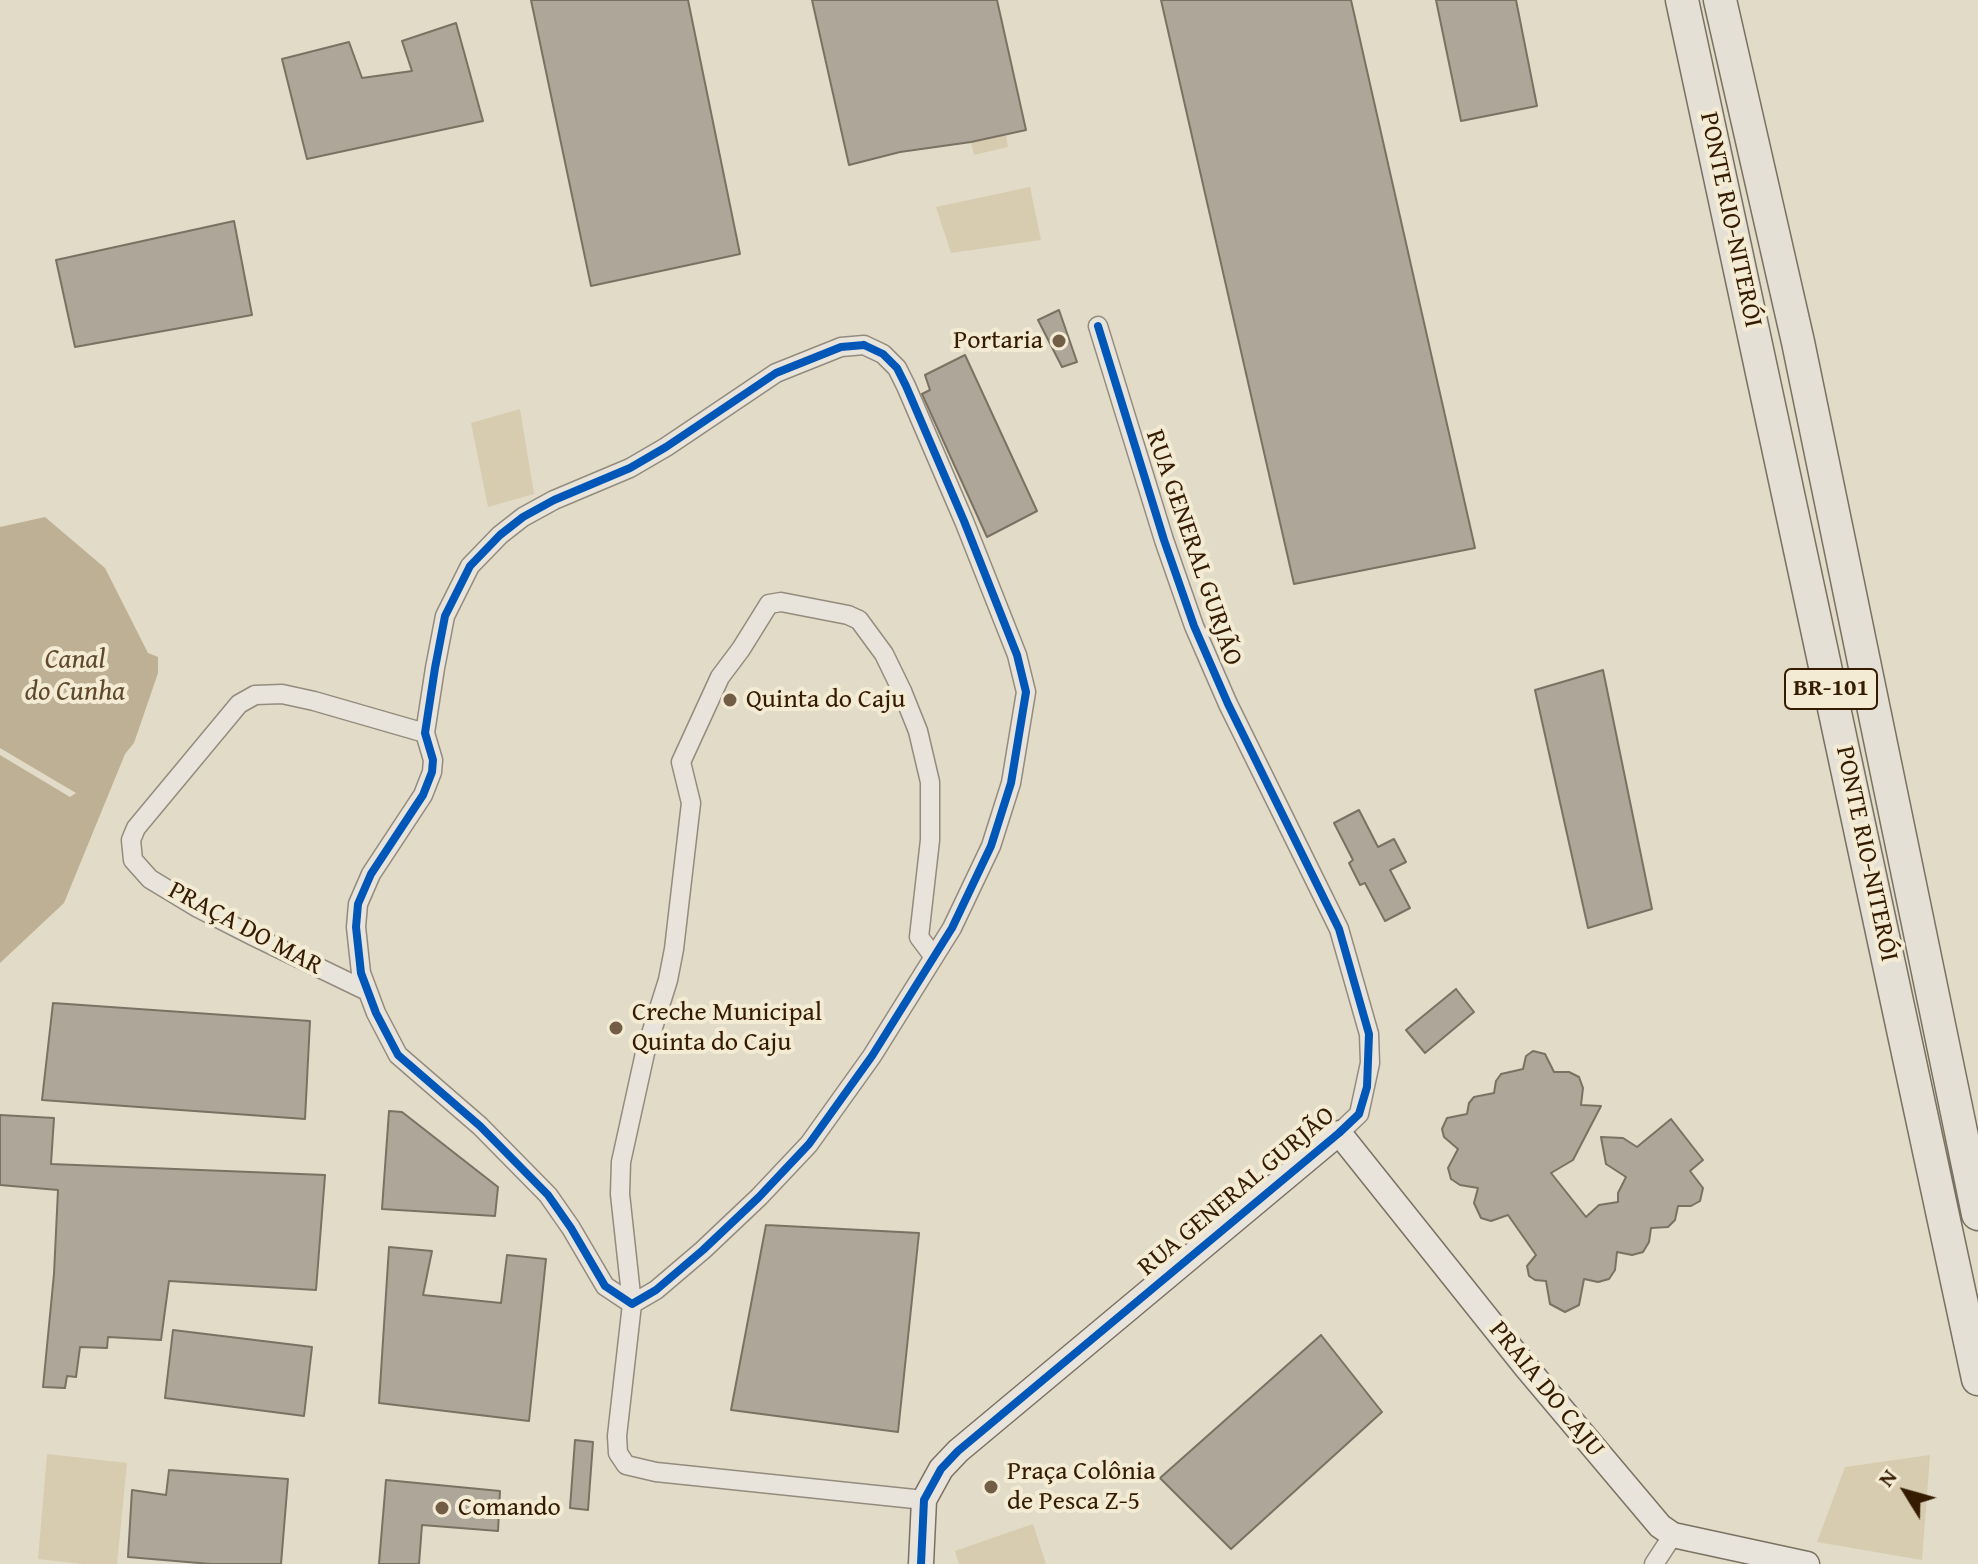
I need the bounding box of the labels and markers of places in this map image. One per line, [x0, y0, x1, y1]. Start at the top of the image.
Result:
place label: Portaria [953, 325, 1043, 357]
marker: Portaria [1050, 332, 1068, 350]
place label: Quinta do Caju [746, 684, 905, 716]
marker: Quinta do Caju [721, 691, 739, 709]
place label: Creche Municipal Quinta do Caju [632, 997, 822, 1058]
marker: Creche Municipal Quinta do Caju [607, 1019, 625, 1037]
place label: Praça Colônia de Pesca Z-5 [1007, 1456, 1155, 1518]
marker: Praça Colônia de Pesca Z-5 [982, 1478, 1000, 1496]
place label: Comando [458, 1492, 561, 1524]
marker: Comando [433, 1499, 451, 1517]

